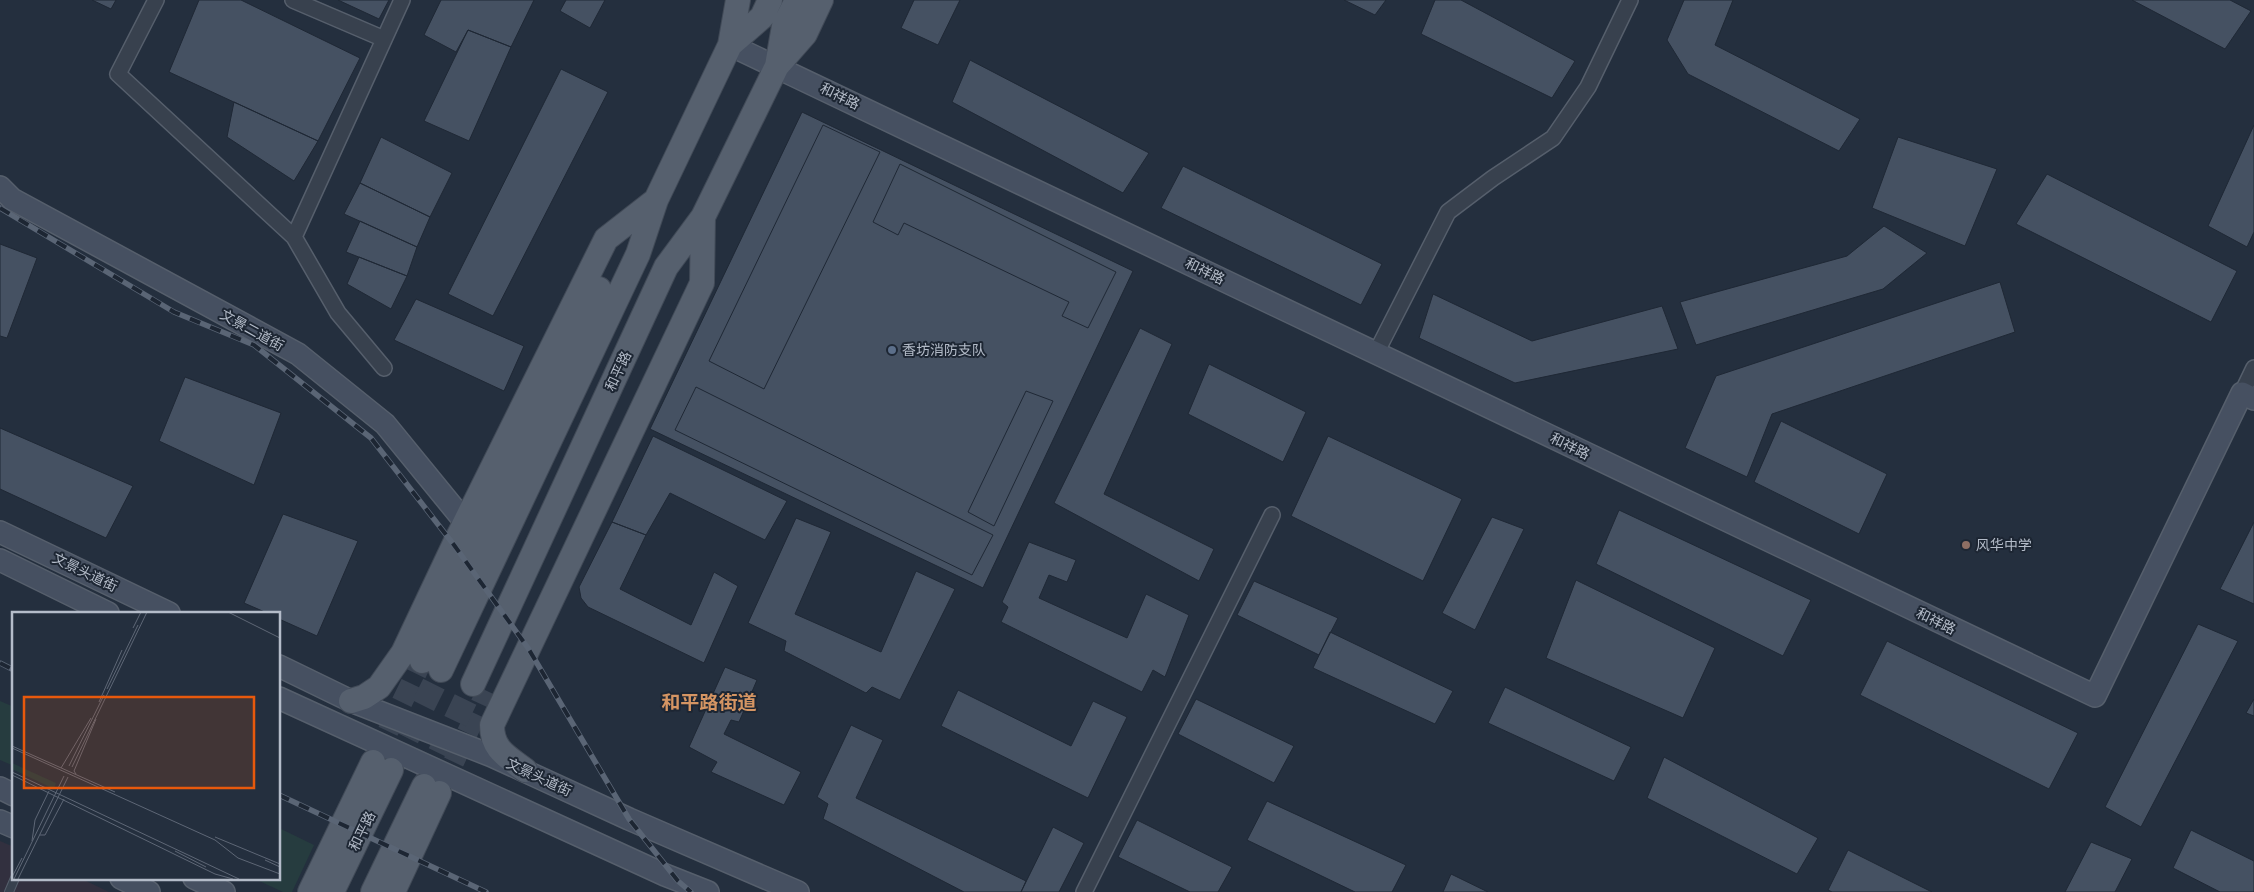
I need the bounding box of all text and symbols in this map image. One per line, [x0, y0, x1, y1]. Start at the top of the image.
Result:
street label: 和祥路 [818, 79, 863, 112]
street label: 和祥路 [1183, 254, 1228, 287]
street label: 文景二道街 [218, 305, 287, 354]
place label: 香坊消防支队 [902, 341, 986, 358]
marker: 香坊消防支队 [886, 344, 898, 356]
street label: 和平路 [601, 348, 634, 393]
street label: 和祥路 [1548, 429, 1593, 462]
place label: 风华中学 [1976, 536, 2032, 553]
marker: 风华中学 [1960, 539, 1972, 551]
street label: 文景头道街 [50, 549, 120, 595]
street label: 和祥路 [1914, 604, 1959, 637]
inset map [12, 612, 280, 880]
district label: 和平路街道 [661, 690, 757, 713]
street label: 文景头道街 [504, 754, 575, 799]
street label: 和平路 [345, 808, 378, 853]

